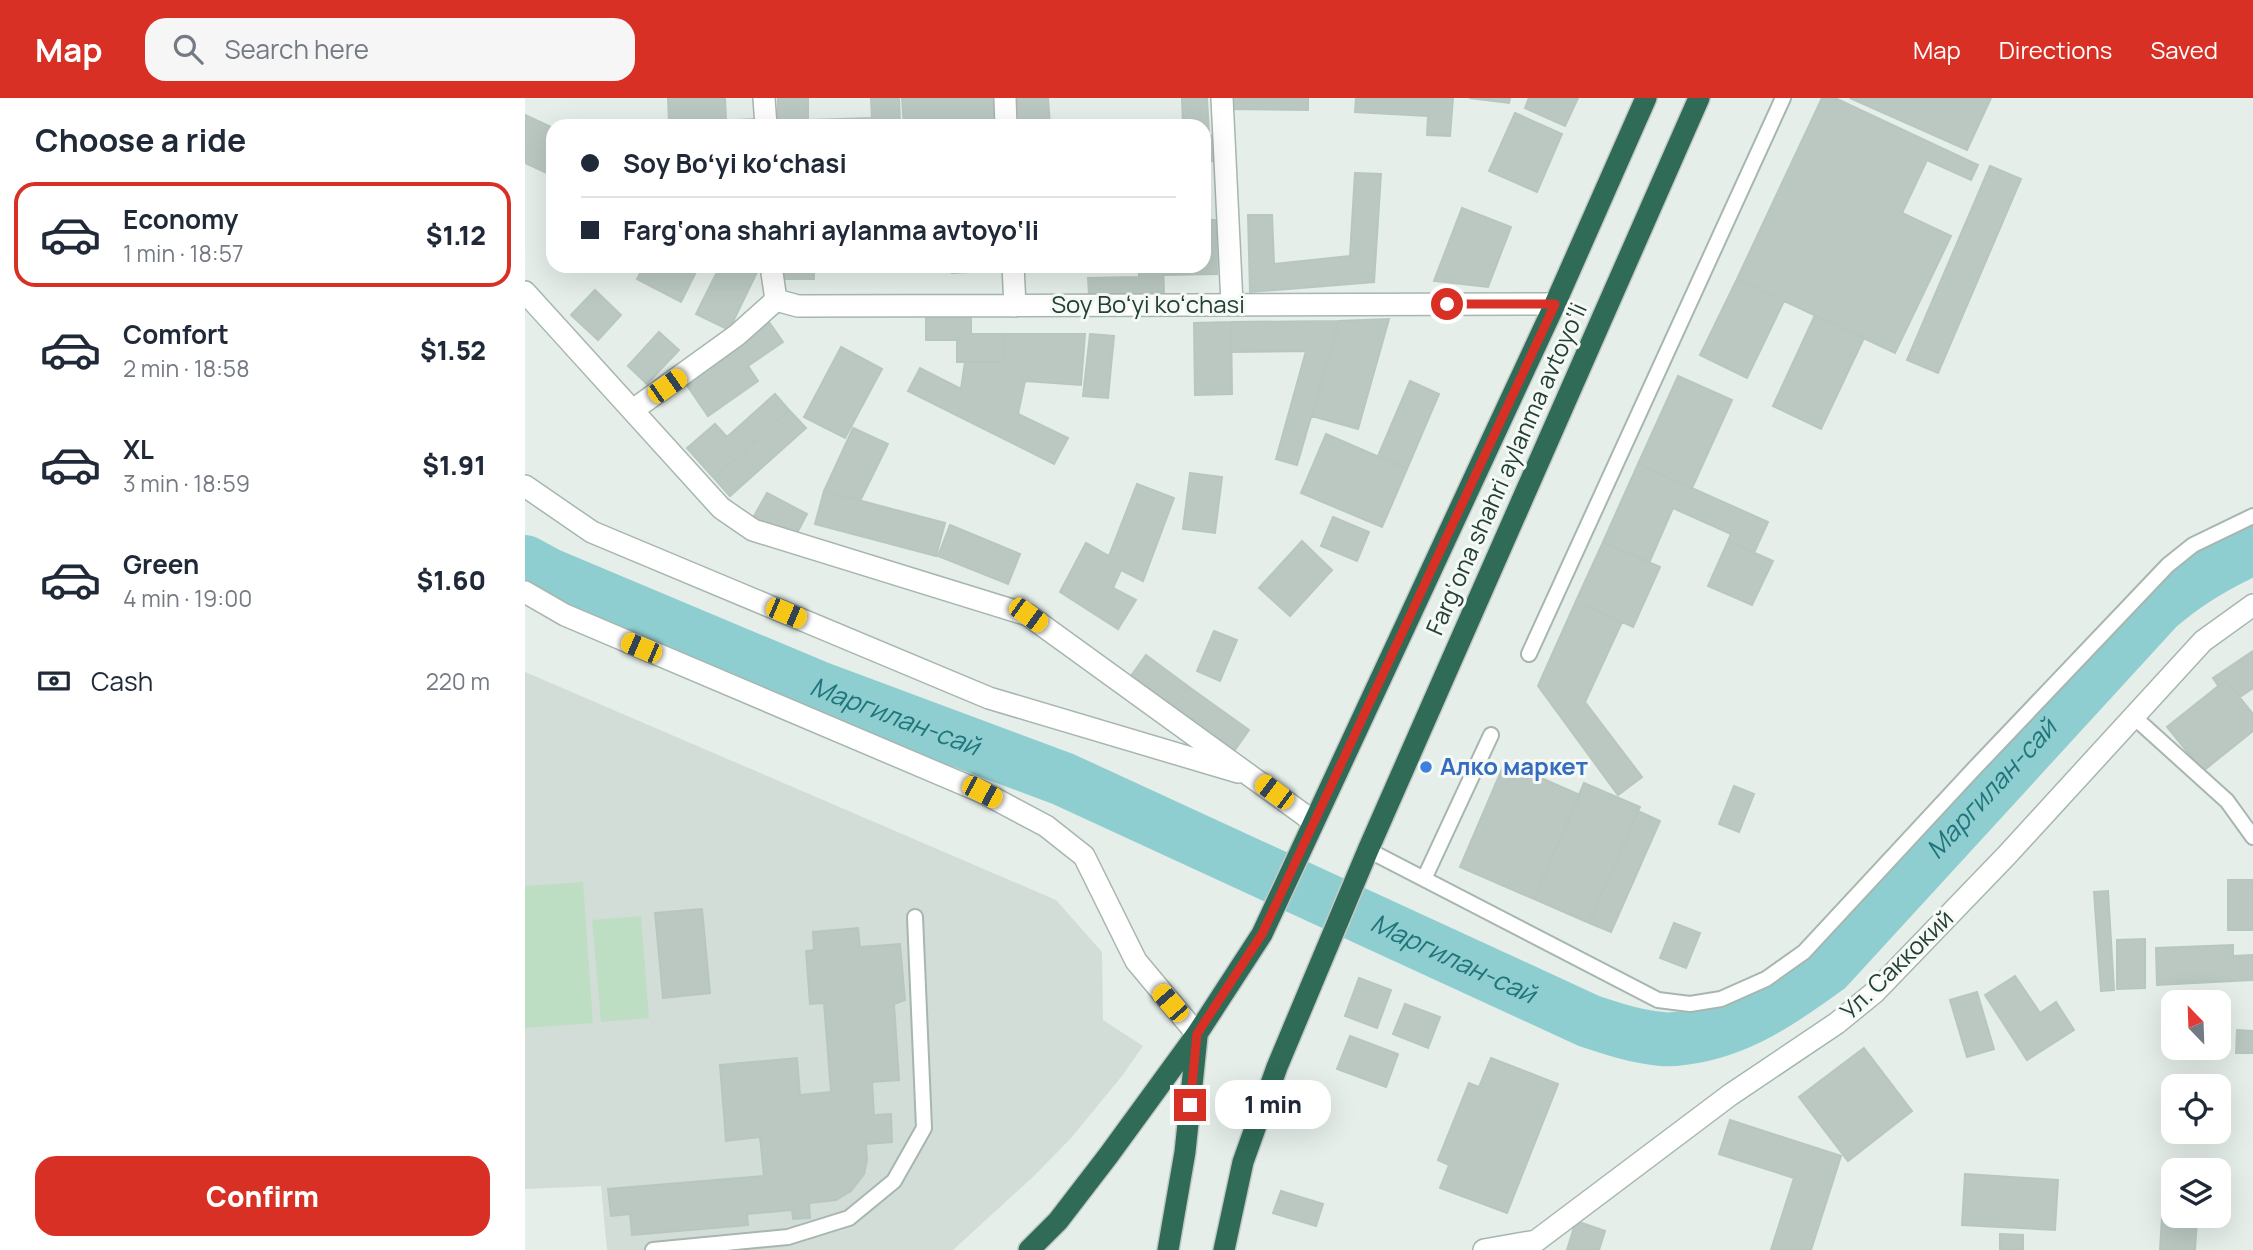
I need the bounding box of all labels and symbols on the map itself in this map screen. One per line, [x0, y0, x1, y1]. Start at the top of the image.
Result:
street label: Soy Boʻyi koʻchasi [1051, 287, 1245, 320]
route start [1431, 288, 1463, 320]
street label: Farg‘ona shahri aylanma avtoyo‘li [1417, 297, 1594, 640]
car [644, 365, 691, 407]
car [1005, 594, 1052, 636]
car [763, 595, 810, 631]
car [618, 630, 665, 666]
water label: Маргилан-сай [806, 668, 987, 764]
water label: Маргилан-сай [1917, 709, 2065, 866]
place label: Алко маркет [1440, 749, 1588, 782]
marker: Алко маркет [1418, 759, 1434, 775]
car [1251, 771, 1298, 813]
car [959, 773, 1006, 811]
street label: Ул. Саккокий [1832, 902, 1960, 1026]
water label: Маргилан-сай [1365, 904, 1544, 1012]
car [1149, 980, 1192, 1026]
north arrow [2161, 990, 2231, 1060]
callout: 1 min [1215, 1080, 1330, 1130]
route end [1174, 1089, 1206, 1121]

